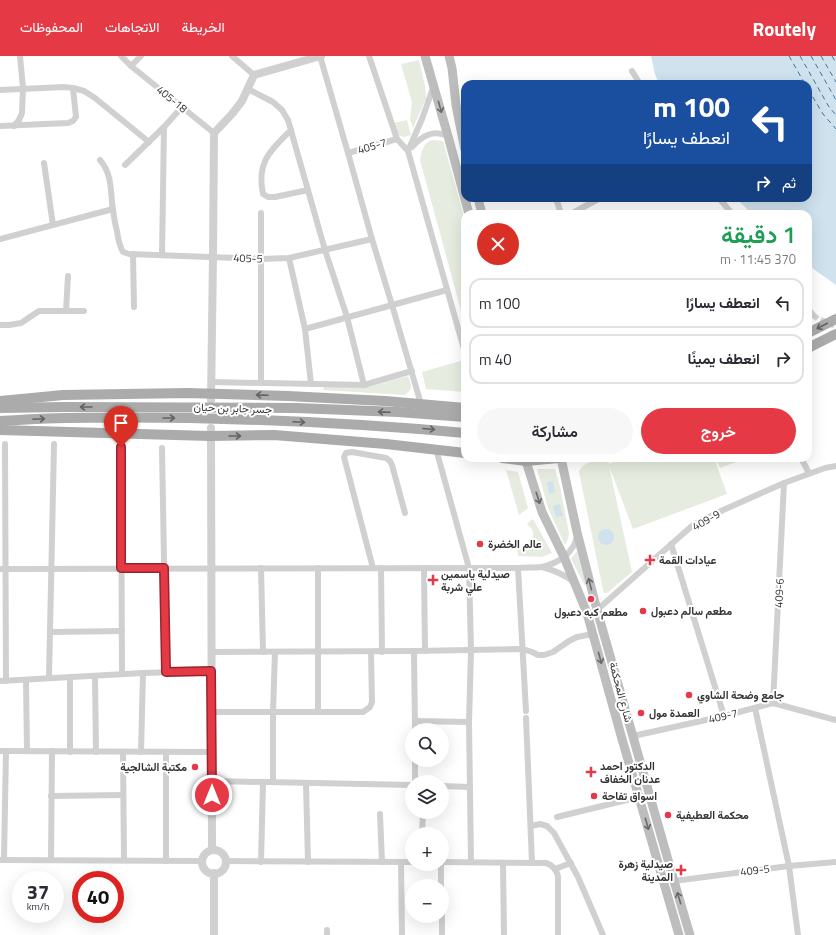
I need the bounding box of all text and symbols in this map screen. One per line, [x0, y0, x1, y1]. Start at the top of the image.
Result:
text: Routely [753, 14, 816, 43]
text: المحفوظات [20, 16, 83, 37]
text: الاتجاهات [105, 16, 159, 37]
text: الخريطة [181, 16, 225, 37]
street label: 405-18 [153, 82, 191, 116]
text: 100 m [653, 85, 730, 128]
icon: left [744, 96, 796, 148]
one-way arrow [437, 100, 444, 113]
text: انعطف يسارًا [643, 124, 730, 151]
street label: 405-7 [356, 134, 388, 158]
text: ثم [782, 171, 796, 194]
icon: right [752, 172, 774, 194]
text: 1 دقيقة [721, 216, 796, 252]
button: close [477, 223, 519, 265]
street label: 405-5 [233, 249, 263, 267]
text: 370 m · 11:45 [720, 249, 796, 269]
text: انعطف يسارًا [686, 291, 760, 314]
text: 100 m [479, 292, 520, 315]
icon: left [772, 292, 794, 314]
one-way arrow [816, 323, 828, 330]
text: انعطف يمينًا [688, 347, 760, 370]
text: 40 m [479, 348, 512, 371]
icon: right [772, 348, 794, 370]
one-way arrow [256, 391, 269, 399]
street label: جسر جابر بن حيان [193, 399, 273, 417]
one-way arrow [80, 403, 93, 411]
pin [104, 406, 138, 447]
one-way arrow [378, 408, 391, 415]
button: مشاركة [477, 408, 633, 454]
button: خروج [641, 408, 796, 454]
icon: arrive [110, 412, 132, 434]
one-way arrow [162, 414, 175, 422]
one-way arrow [32, 415, 45, 423]
one-way arrow [292, 418, 305, 425]
one-way arrow [422, 426, 435, 433]
one-way arrow [228, 432, 241, 440]
one-way arrow [534, 492, 542, 504]
street label: 409-9 [689, 506, 723, 534]
place label: عالم الخضرة [488, 536, 542, 552]
marker: عالم الخضرة [475, 539, 485, 549]
place label: عيادات القمة [659, 552, 716, 568]
marker: عيادات القمة [644, 554, 656, 566]
place label: صيدلية ياسمين علي شربة [441, 566, 510, 596]
marker: صيدلية ياسمين علي شربة [428, 575, 438, 585]
one-way arrow [586, 578, 593, 591]
street label: 409-6 [770, 578, 788, 608]
marker: مطعم كبه دعبول [586, 594, 596, 604]
place label: مطعم سالم دعبول [651, 603, 732, 619]
place label: مطعم كبه دعبول [554, 604, 628, 620]
marker: مطعم سالم دعبول [638, 606, 648, 616]
one-way arrow [597, 651, 604, 664]
street label: شارع المحكمة [605, 660, 637, 724]
place label: جامع وضحة الشاوي [697, 687, 785, 704]
marker: جامع وضحة الشاوي [684, 690, 694, 700]
place label: العمدة مول [649, 705, 700, 721]
street label: 409-7 [707, 705, 739, 727]
marker: العمدة مول [636, 708, 646, 718]
map controls [405, 723, 449, 923]
button: search [405, 723, 449, 767]
place label: الدكتور احمد عدنان الخفاف [600, 758, 660, 787]
place label: مكتبة الشالجية [120, 759, 187, 775]
marker: مكتبة الشالجية [190, 762, 200, 772]
marker: الدكتور احمد عدنان الخفاف [585, 766, 597, 778]
position arrow [191, 774, 233, 816]
button: layers [405, 775, 449, 819]
place label: اسواق تفاحة [602, 788, 657, 804]
marker: اسواق تفاحة [589, 791, 599, 801]
place label: محكمة العطيفية [676, 807, 749, 823]
marker: محكمة العطيفية [663, 810, 673, 820]
one-way arrow [644, 817, 651, 830]
button: + [405, 827, 449, 871]
place label: صيدلية زهرة المدينة [618, 856, 673, 885]
street label: 409-5 [739, 860, 771, 880]
marker: صيدلية زهرة المدينة [676, 865, 686, 875]
speed limit sign: 40 [72, 871, 124, 923]
text: 37 [27, 876, 49, 907]
button: − [405, 879, 449, 923]
one-way arrow [675, 891, 682, 904]
text: km/h [27, 899, 49, 914]

